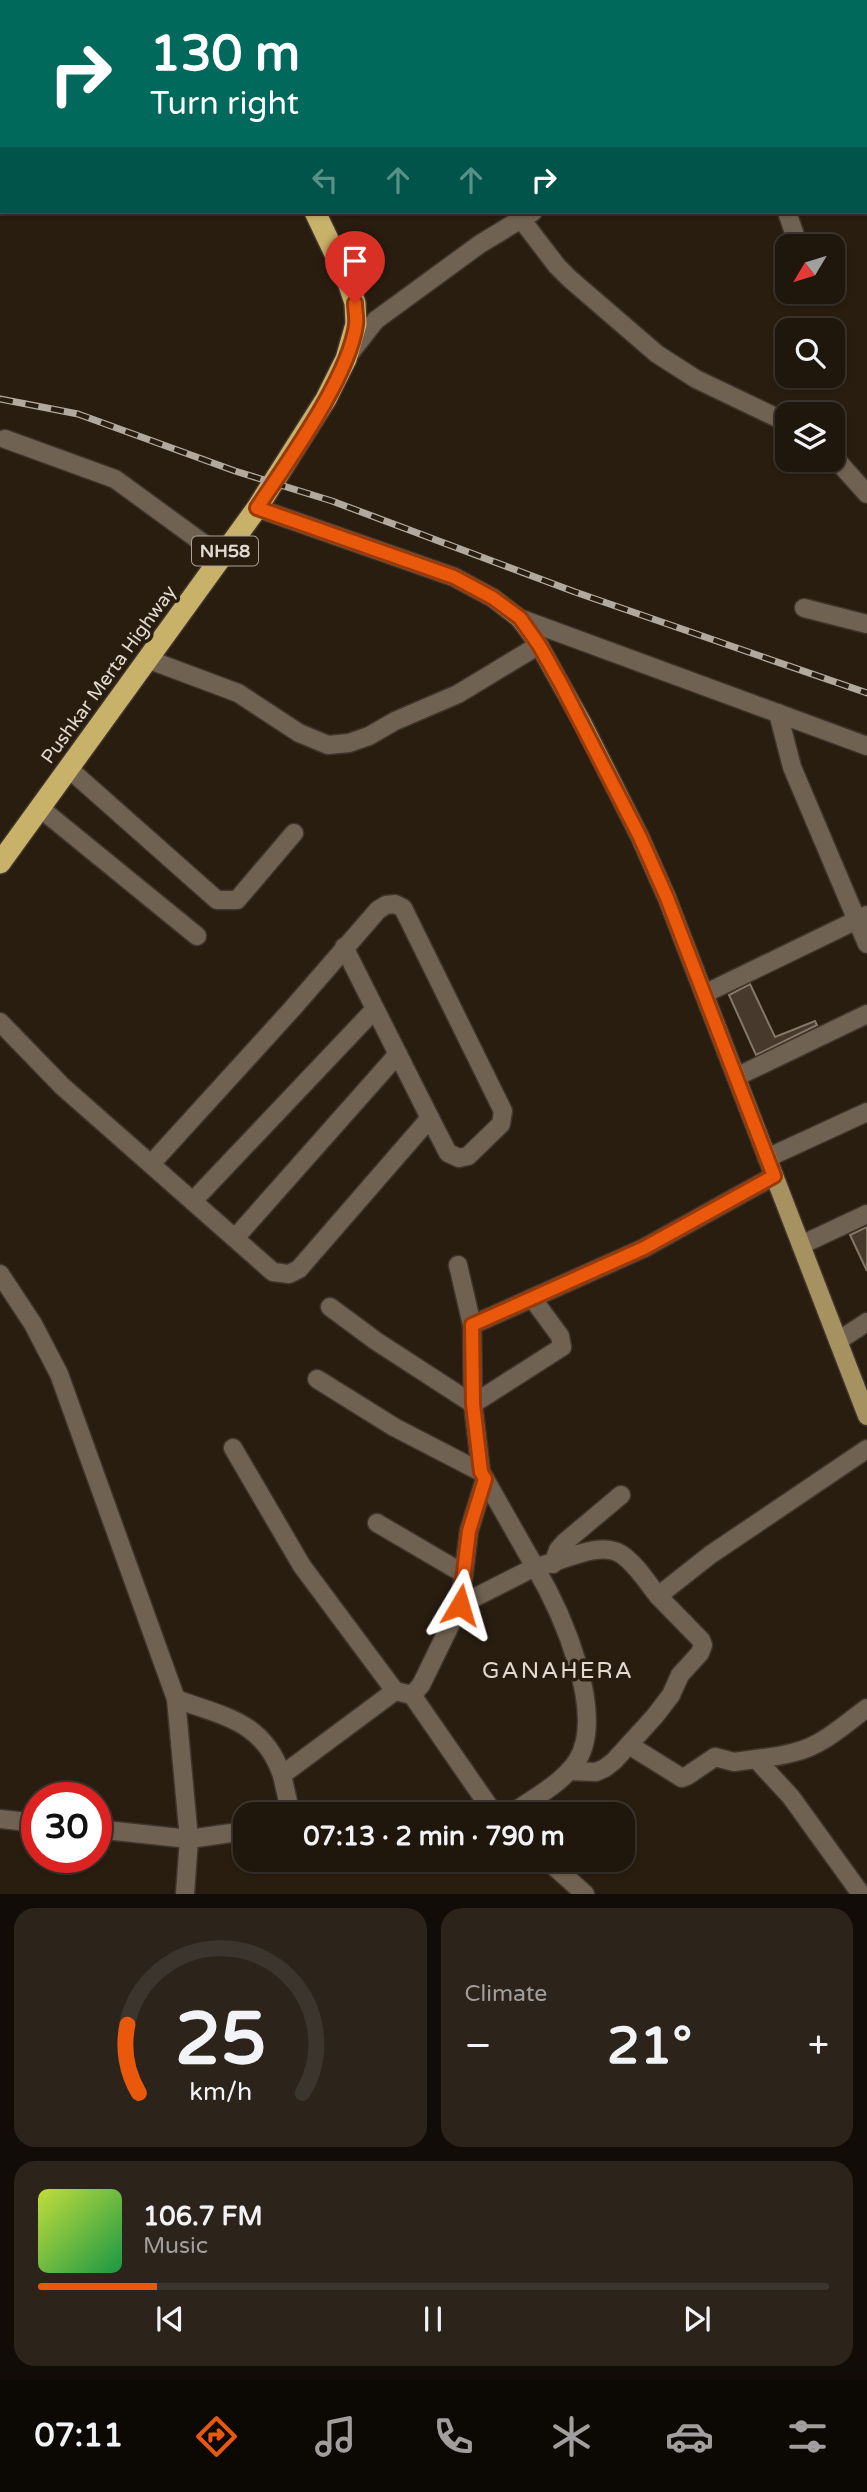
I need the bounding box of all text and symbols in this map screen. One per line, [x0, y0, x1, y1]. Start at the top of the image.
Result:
text: 130 m [150, 25, 300, 84]
icon: right [35, 28, 126, 119]
text: Turn right [150, 85, 299, 123]
icon: left [306, 161, 344, 199]
icon: ahead [379, 161, 417, 199]
icon: ahead [452, 161, 490, 199]
icon: right [525, 161, 563, 199]
pin [325, 231, 385, 303]
north arrow [775, 234, 845, 304]
map controls [775, 234, 845, 472]
icon: arrive [336, 242, 374, 280]
button: search [775, 318, 845, 388]
button: layers [775, 402, 845, 472]
road number: NH58 [192, 536, 258, 566]
street label: Pushkar Merta Highway [37, 581, 181, 768]
position arrow [423, 1568, 497, 1642]
district label: GANAHERA [482, 1657, 634, 1685]
speed limit sign: 30 [21, 1782, 112, 1873]
text: 07:13 · 2 min · 790 m [303, 1821, 565, 1852]
text: Climate [465, 1980, 547, 2008]
text: 25 [175, 1997, 266, 2085]
text: 21° [607, 2015, 692, 2078]
text: − [465, 2023, 492, 2069]
text: + [808, 2023, 829, 2069]
text: km/h [189, 2077, 252, 2107]
text: 106.7 FM [143, 2201, 263, 2232]
text: Music [143, 2232, 208, 2260]
icon: previous [151, 2300, 189, 2338]
icon: pause [414, 2300, 452, 2338]
icon: next [678, 2300, 716, 2338]
icon: directions [192, 2412, 241, 2461]
icon: music [311, 2412, 360, 2461]
icon: phone [429, 2412, 478, 2461]
icon: climate [547, 2412, 596, 2461]
icon: car [665, 2412, 714, 2461]
icon: filters [783, 2412, 832, 2461]
text: 07:11 [35, 2417, 123, 2455]

